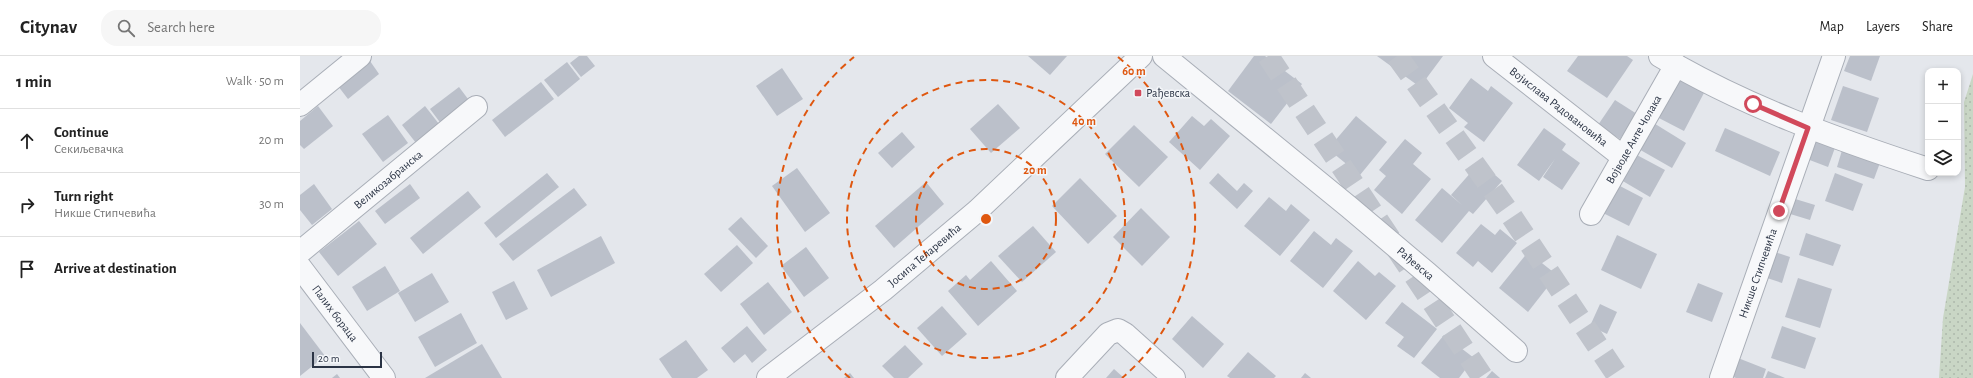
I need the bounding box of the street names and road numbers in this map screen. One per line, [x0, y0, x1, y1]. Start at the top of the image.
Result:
street label: Војислава Радовановића [1507, 65, 1610, 149]
street label: Војводе Анте Чолака [1604, 93, 1664, 186]
street label: Великозабранска [352, 148, 425, 211]
street label: Јосипа Теларевића [886, 221, 964, 289]
street label: Никше Стипчевића [1737, 226, 1779, 320]
street label: Рађевска [1395, 244, 1437, 283]
street label: Палих бораца [310, 283, 361, 344]

